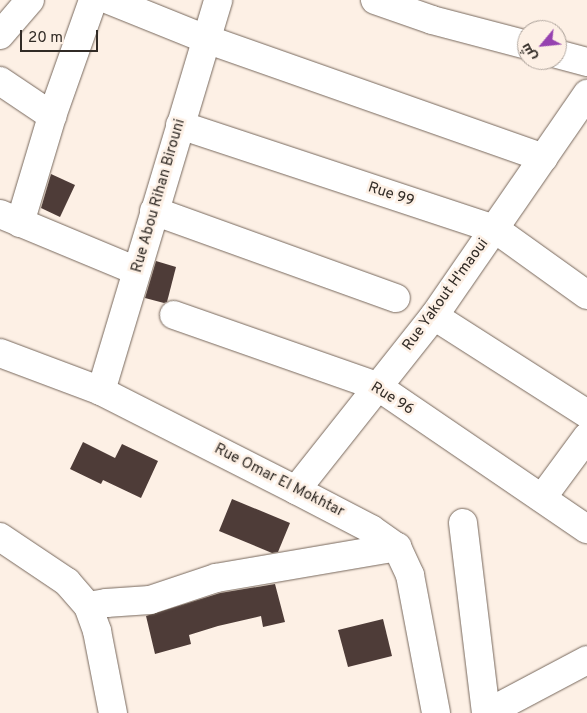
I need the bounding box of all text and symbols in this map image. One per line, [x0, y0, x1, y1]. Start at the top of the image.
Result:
scale bar [22, 20, 100, 52]
north arrow [517, 20, 567, 70]
text: 20 m [28, 29, 63, 48]
text: ش [517, 40, 541, 64]
street label: Rue Abou Rihan Birouni [128, 117, 190, 275]
street label: Rue 99 [366, 179, 416, 211]
street label: Rue Yakout H'maoui [399, 235, 493, 355]
street label: Rue 96 [367, 379, 417, 419]
street label: Rue Omar El Mokhtar [211, 440, 347, 522]

